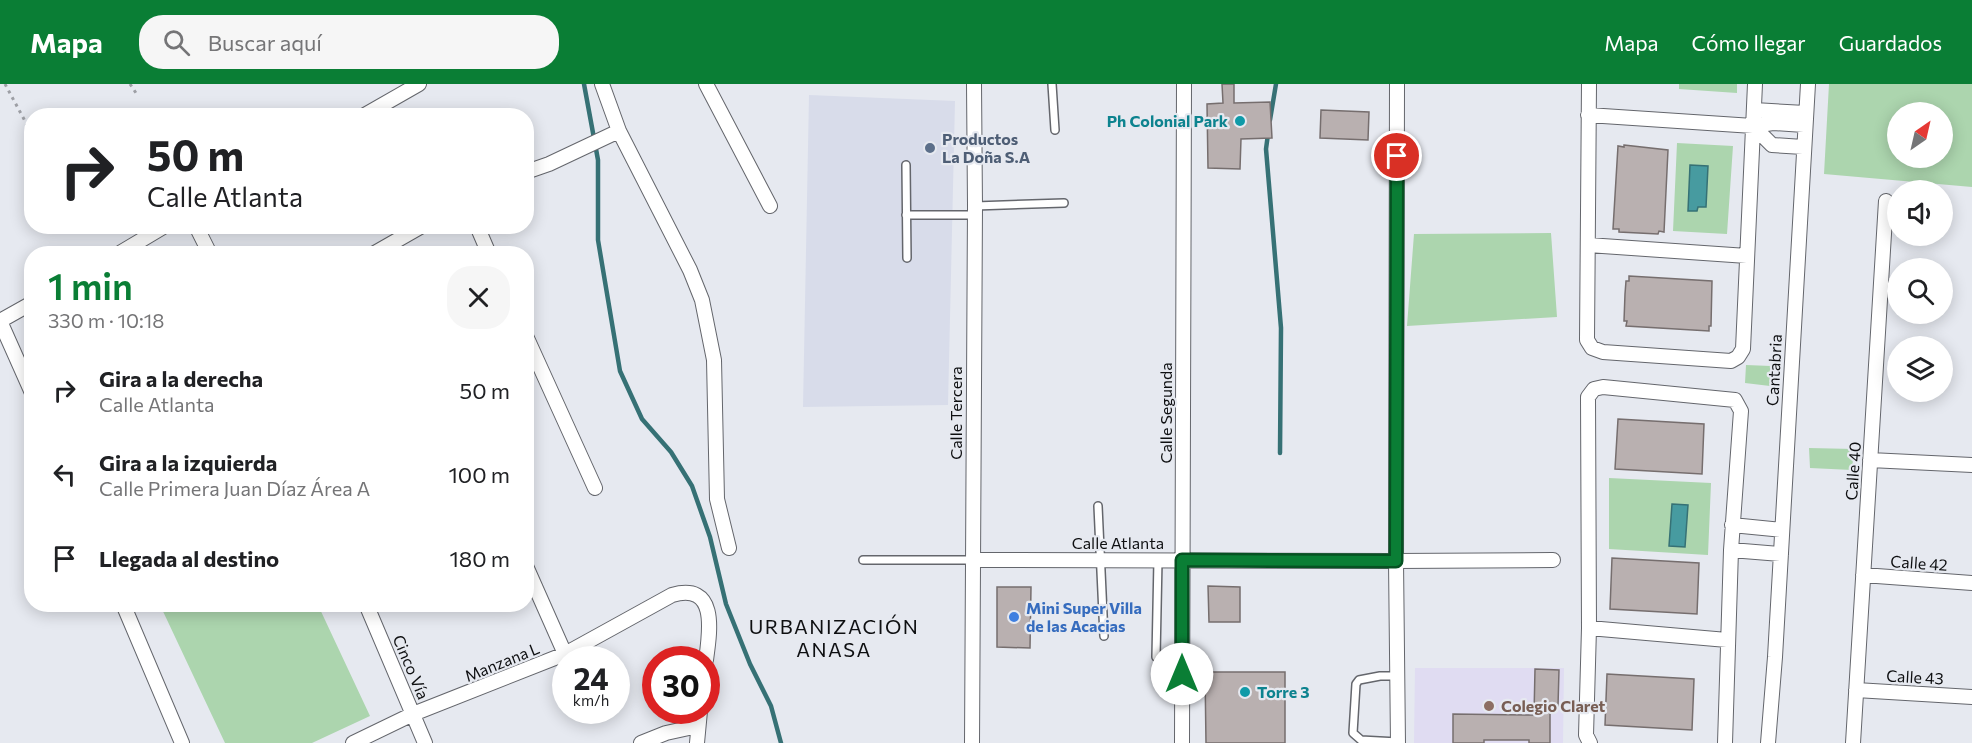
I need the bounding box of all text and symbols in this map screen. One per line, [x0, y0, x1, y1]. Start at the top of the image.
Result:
search box [139, 15, 559, 69]
text: Mapa [30, 25, 103, 59]
icon: search [160, 26, 193, 59]
text: Buscar aquí [208, 29, 322, 56]
text: Mapa [1604, 30, 1659, 55]
text: Cómo llegar [1692, 30, 1806, 55]
text: Guardados [1839, 30, 1942, 55]
north arrow [1887, 102, 1953, 168]
map controls [1887, 102, 1953, 402]
place label: Ph Colonial Park [1107, 111, 1229, 130]
marker: Ph Colonial Park [1233, 114, 1247, 128]
text: 50 m [147, 128, 244, 180]
place label: Productos La Doña S.A [942, 129, 1031, 166]
pin [1371, 130, 1422, 181]
icon: right [48, 132, 126, 210]
icon: arrive [1380, 139, 1413, 172]
marker: Productos La Doña S.A [923, 141, 937, 155]
text: Calle Atlanta [147, 180, 303, 213]
button: sound [1887, 180, 1953, 246]
button: search [1887, 258, 1953, 324]
text: 1 min [48, 263, 133, 307]
button: close [447, 266, 510, 329]
text: 330 m · 10:18 [48, 308, 165, 332]
street label: Cantabria [1762, 334, 1785, 406]
button: layers [1887, 336, 1953, 402]
street label: Calle Segunda [1156, 362, 1175, 464]
text: Gira a la derecha [99, 365, 263, 392]
street label: Calle Tercera [946, 366, 965, 460]
icon: right [48, 374, 81, 407]
text: 50 m [460, 377, 510, 404]
text: Calle Atlanta [99, 392, 215, 416]
street label: Calle 40 [1841, 441, 1864, 501]
text: Gira a la izquierda [99, 449, 277, 476]
icon: left [48, 458, 81, 491]
text: 100 m [448, 461, 510, 488]
text: Calle Primera Juan Díaz Área A [99, 476, 370, 500]
street label: Calle Atlanta [1072, 533, 1164, 552]
icon: arrive [48, 542, 81, 575]
text: Llegada al destino [99, 545, 279, 572]
text: 180 m [449, 545, 510, 572]
street label: Calle 42 [1890, 551, 1948, 574]
place label: Mini Super Villa de las Acacias [1026, 598, 1142, 635]
marker: Mini Super Villa de las Acacias [1007, 610, 1021, 624]
district label: URBANIZACIÓN ANASA [749, 614, 919, 661]
street label: Cinco Vía [389, 632, 434, 702]
street label: Manzana L [462, 638, 542, 685]
position arrow [1150, 642, 1214, 706]
speed limit sign: 30 [642, 646, 720, 724]
text: 24 [573, 659, 609, 696]
street label: Calle 43 [1886, 666, 1944, 687]
place label: Torre 3 [1257, 682, 1310, 701]
marker: Torre 3 [1238, 685, 1252, 699]
text: km/h [573, 691, 609, 709]
place label: Colegio Claret [1501, 696, 1606, 715]
marker: Colegio Claret [1482, 699, 1496, 713]

